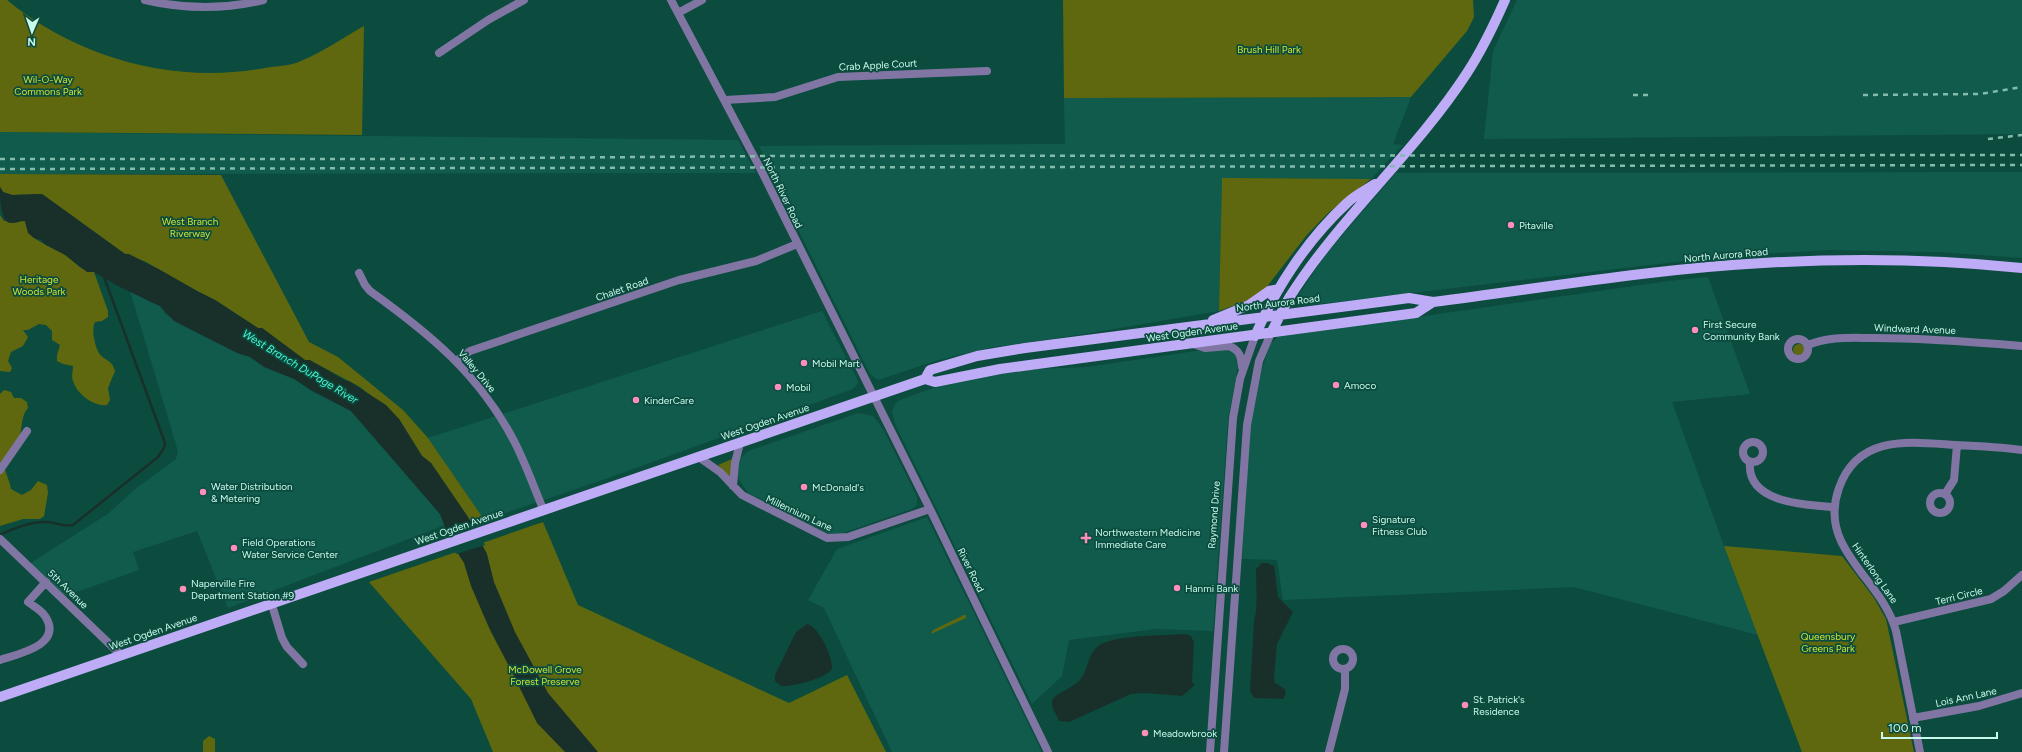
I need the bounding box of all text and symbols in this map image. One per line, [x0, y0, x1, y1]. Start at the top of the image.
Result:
north arrow [12, 12, 52, 52]
text: N [27, 35, 36, 48]
park label: Brush Hill Park [1237, 43, 1301, 56]
street label: Crab Apple Court [838, 56, 918, 74]
park label: Wil-O-Way Commons Park [14, 73, 82, 98]
street label: North River Road [760, 156, 806, 230]
park label: West Branch Riverway [162, 215, 219, 240]
place label: Pitaville [1519, 219, 1554, 232]
marker: Pitaville [1506, 220, 1516, 230]
street label: North Aurora Road [1683, 245, 1769, 265]
park label: Heritage Woods Park [13, 273, 66, 298]
street label: Chalet Road [594, 274, 650, 304]
street label: North Aurora Road [1235, 291, 1321, 315]
place label: First Secure Community Bank [1703, 318, 1780, 343]
street label: West Ogden Avenue [1145, 319, 1239, 345]
street label: Windward Avenue [1874, 321, 1957, 337]
marker: First Secure Community Bank [1690, 325, 1700, 335]
water label: West Branch DuPage River [240, 327, 361, 407]
street label: Valley Drive [455, 347, 499, 396]
place label: Mobil Mart [812, 357, 860, 370]
marker: Mobil Mart [799, 358, 809, 368]
place label: Amoco [1344, 379, 1376, 392]
marker: Amoco [1331, 380, 1341, 390]
place label: Mobil [786, 381, 811, 394]
marker: Mobil [773, 382, 783, 392]
place label: KinderCare [644, 394, 694, 407]
marker: KinderCare [631, 395, 641, 405]
street label: West Ogden Avenue [719, 401, 811, 443]
place label: Water Distribution & Metering [211, 480, 293, 505]
street label: Raymond Drive [1205, 480, 1223, 549]
place label: McDonald's [812, 481, 864, 494]
marker: McDonald's [799, 482, 809, 492]
marker: Water Distribution & Metering [198, 487, 208, 497]
street label: Millennium Lane [764, 492, 835, 534]
street label: West Ogden Avenue [413, 506, 505, 548]
place label: Signature Fitness Club [1372, 513, 1427, 538]
marker: Signature Fitness Club [1359, 520, 1369, 530]
place label: Northwestern Medicine Immediate Care [1095, 526, 1201, 551]
marker: Northwestern Medicine Immediate Care [1080, 532, 1092, 544]
place label: Field Operations Water Service Center [242, 536, 339, 561]
street label: Hinterlong Lane [1849, 540, 1901, 606]
marker: Field Operations Water Service Center [229, 543, 239, 553]
street label: River Road [955, 546, 987, 595]
street label: 5th Avenue [45, 566, 91, 612]
place label: Naperville Fire Department Station #9 [191, 577, 295, 602]
place label: Hanmi Bank [1185, 582, 1238, 595]
marker: Hanmi Bank [1172, 583, 1182, 593]
marker: Naperville Fire Department Station #9 [178, 584, 188, 594]
street label: Terri Circle [1934, 584, 1984, 608]
street label: West Ogden Avenue [107, 611, 199, 653]
park label: Queensbury Greens Park [1801, 630, 1856, 655]
park label: McDowell Grove Forest Preserve [508, 663, 582, 688]
street label: Lois Ann Lane [1934, 684, 1998, 710]
place label: St. Patrick's Residence [1473, 693, 1525, 718]
marker: St. Patrick's Residence [1460, 700, 1470, 710]
scale bar [1882, 714, 1997, 740]
text: 100 m [1888, 721, 1922, 735]
place label: Meadowbrook [1153, 727, 1217, 740]
marker: Meadowbrook [1140, 728, 1150, 738]

